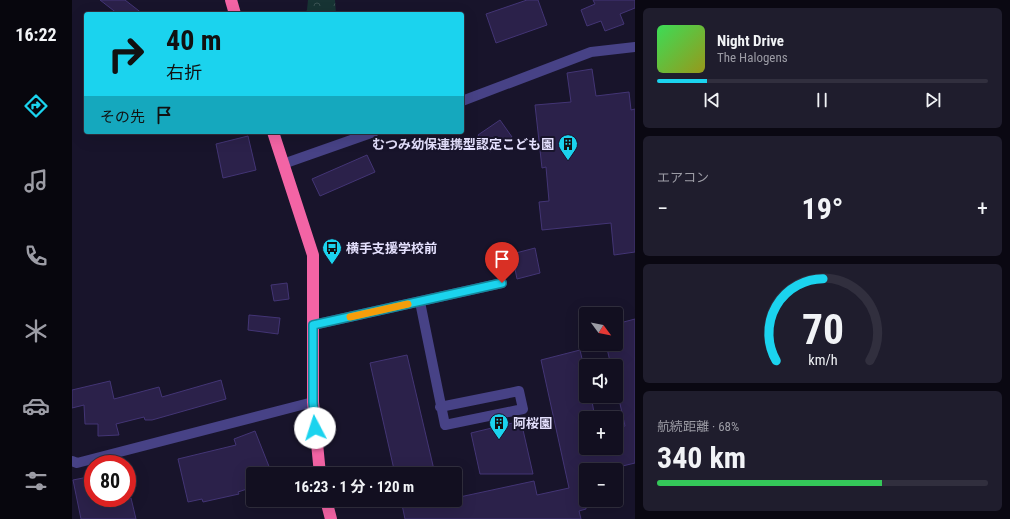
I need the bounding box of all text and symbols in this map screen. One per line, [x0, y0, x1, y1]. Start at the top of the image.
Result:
text: 16:22 [15, 24, 57, 45]
text: 40 m [166, 24, 222, 57]
icon: right [100, 28, 152, 80]
text: Night Drive [717, 32, 784, 50]
text: The Halogens [717, 50, 788, 65]
text: 右折 [166, 62, 202, 83]
icon: previous [701, 89, 723, 111]
icon: pause [811, 89, 833, 111]
icon: next [922, 89, 944, 111]
icon: directions [22, 92, 50, 120]
icon: arrive [153, 104, 175, 126]
text: その先 [100, 108, 145, 126]
building icon: むつみ幼保連携型認定こども園 [557, 133, 579, 161]
place label: むつみ幼保連携型認定こども園 [372, 137, 554, 152]
icon: music [22, 167, 50, 195]
text: エアコン [657, 170, 709, 185]
text: 19° [802, 191, 844, 226]
text: − [657, 196, 668, 221]
text: + [977, 196, 988, 221]
bus stop icon: 横手支援学校前 [321, 237, 343, 265]
place label: 横手支援学校前 [346, 241, 437, 256]
icon: phone [22, 242, 50, 270]
pin [485, 242, 519, 283]
icon: arrive [491, 248, 513, 270]
text: 70 [801, 305, 844, 354]
north arrow [579, 307, 623, 351]
map controls [579, 307, 623, 507]
icon: climate [22, 317, 50, 345]
text: km/h [808, 352, 837, 368]
button: sound [579, 359, 623, 403]
icon: car [22, 392, 50, 420]
position arrow [294, 407, 336, 449]
button: + [579, 411, 623, 455]
building icon: 阿桜園 [488, 412, 510, 440]
place label: 阿桜園 [513, 416, 552, 431]
text: 航続距離 · 68% [657, 419, 739, 434]
text: 340 km [657, 440, 746, 475]
speed limit sign: 80 [84, 455, 136, 507]
button: − [579, 463, 623, 507]
icon: filters [22, 467, 50, 495]
text: 16:23 · 1 分 · 120 m [294, 478, 414, 496]

